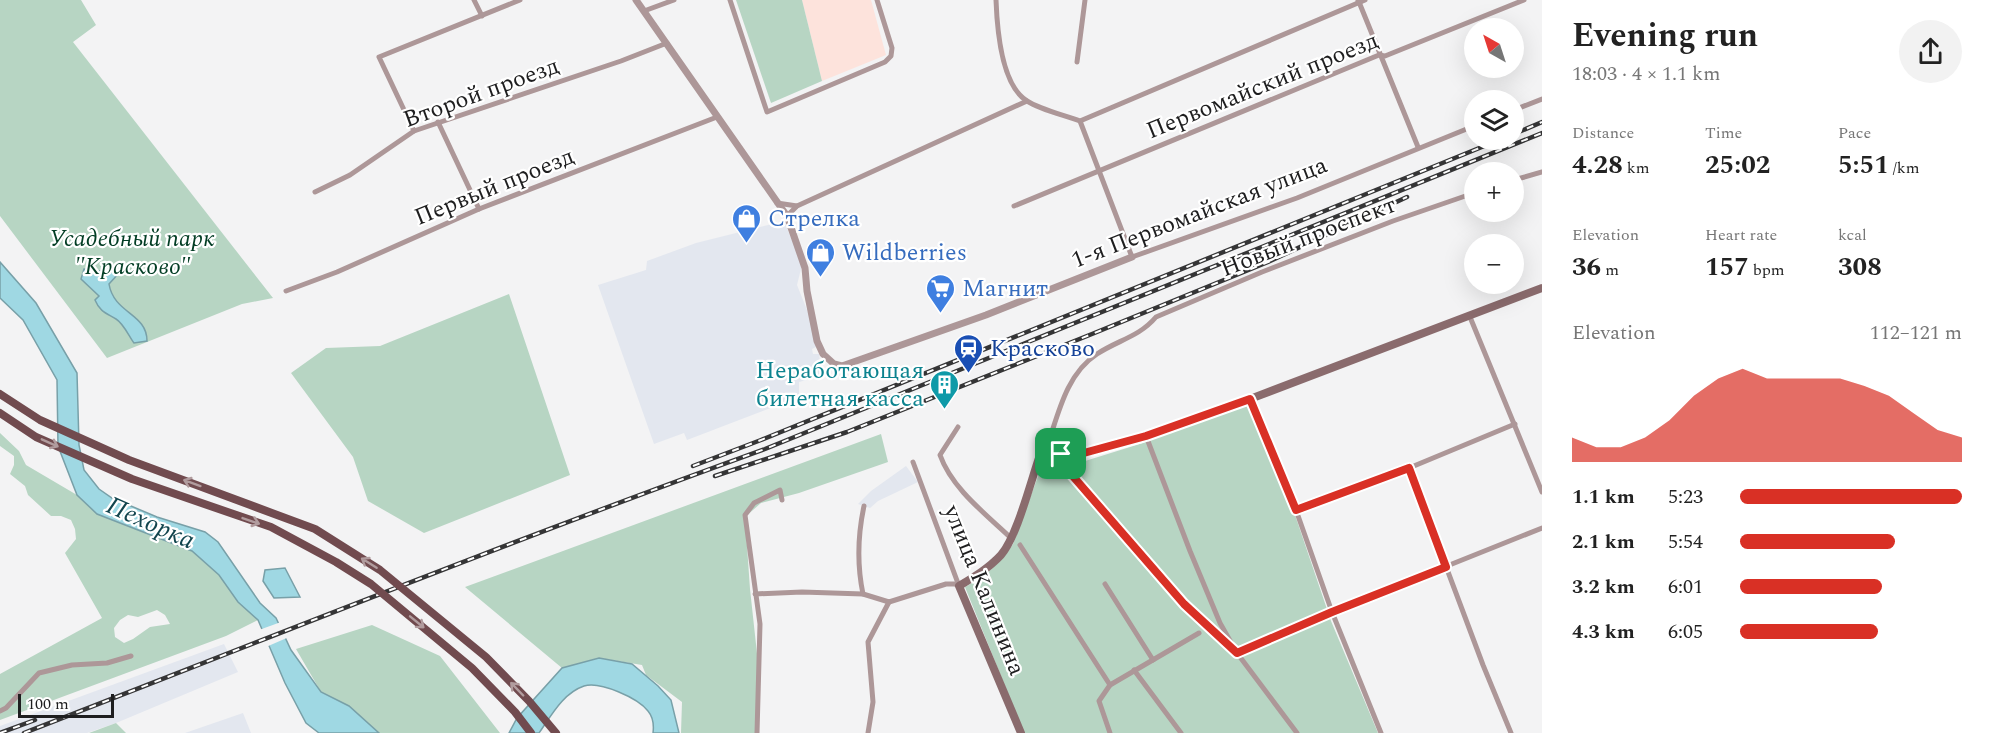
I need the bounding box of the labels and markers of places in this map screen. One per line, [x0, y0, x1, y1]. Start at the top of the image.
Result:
place label: Стрелка [768, 201, 860, 237]
shop icon: Стрелка [731, 202, 763, 244]
place label: Wildberries [842, 235, 967, 271]
shop icon: Wildberries [805, 236, 837, 278]
place label: Магнит [962, 271, 1048, 307]
supermarket icon: Магнит [925, 272, 957, 314]
place label: Красково [990, 331, 1095, 367]
station icon: Красково [953, 332, 985, 374]
place label: Неработающая билетная касса [756, 353, 924, 417]
building icon: Неработающая билетная касса [929, 368, 961, 410]
pin [1035, 428, 1086, 479]

